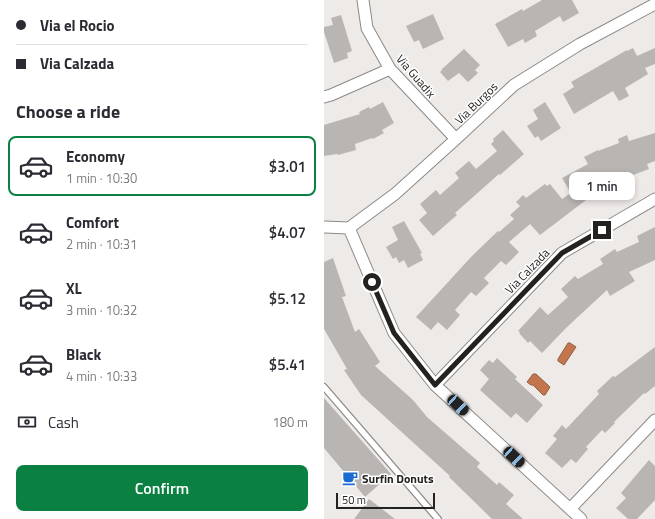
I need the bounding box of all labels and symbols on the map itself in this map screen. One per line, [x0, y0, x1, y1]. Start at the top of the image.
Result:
street label: Via Guadix [392, 50, 441, 102]
street label: Via Burgos [450, 77, 502, 129]
callout: 1 min [569, 172, 635, 200]
route end [593, 221, 611, 239]
street label: Via Calzada [500, 244, 554, 298]
route start [363, 273, 381, 291]
car [445, 392, 471, 418]
car [501, 444, 527, 470]
cafe icon: Surfin Donuts [341, 469, 359, 487]
place label: Surfin Donuts [362, 469, 434, 488]
scale bar [336, 491, 435, 510]

